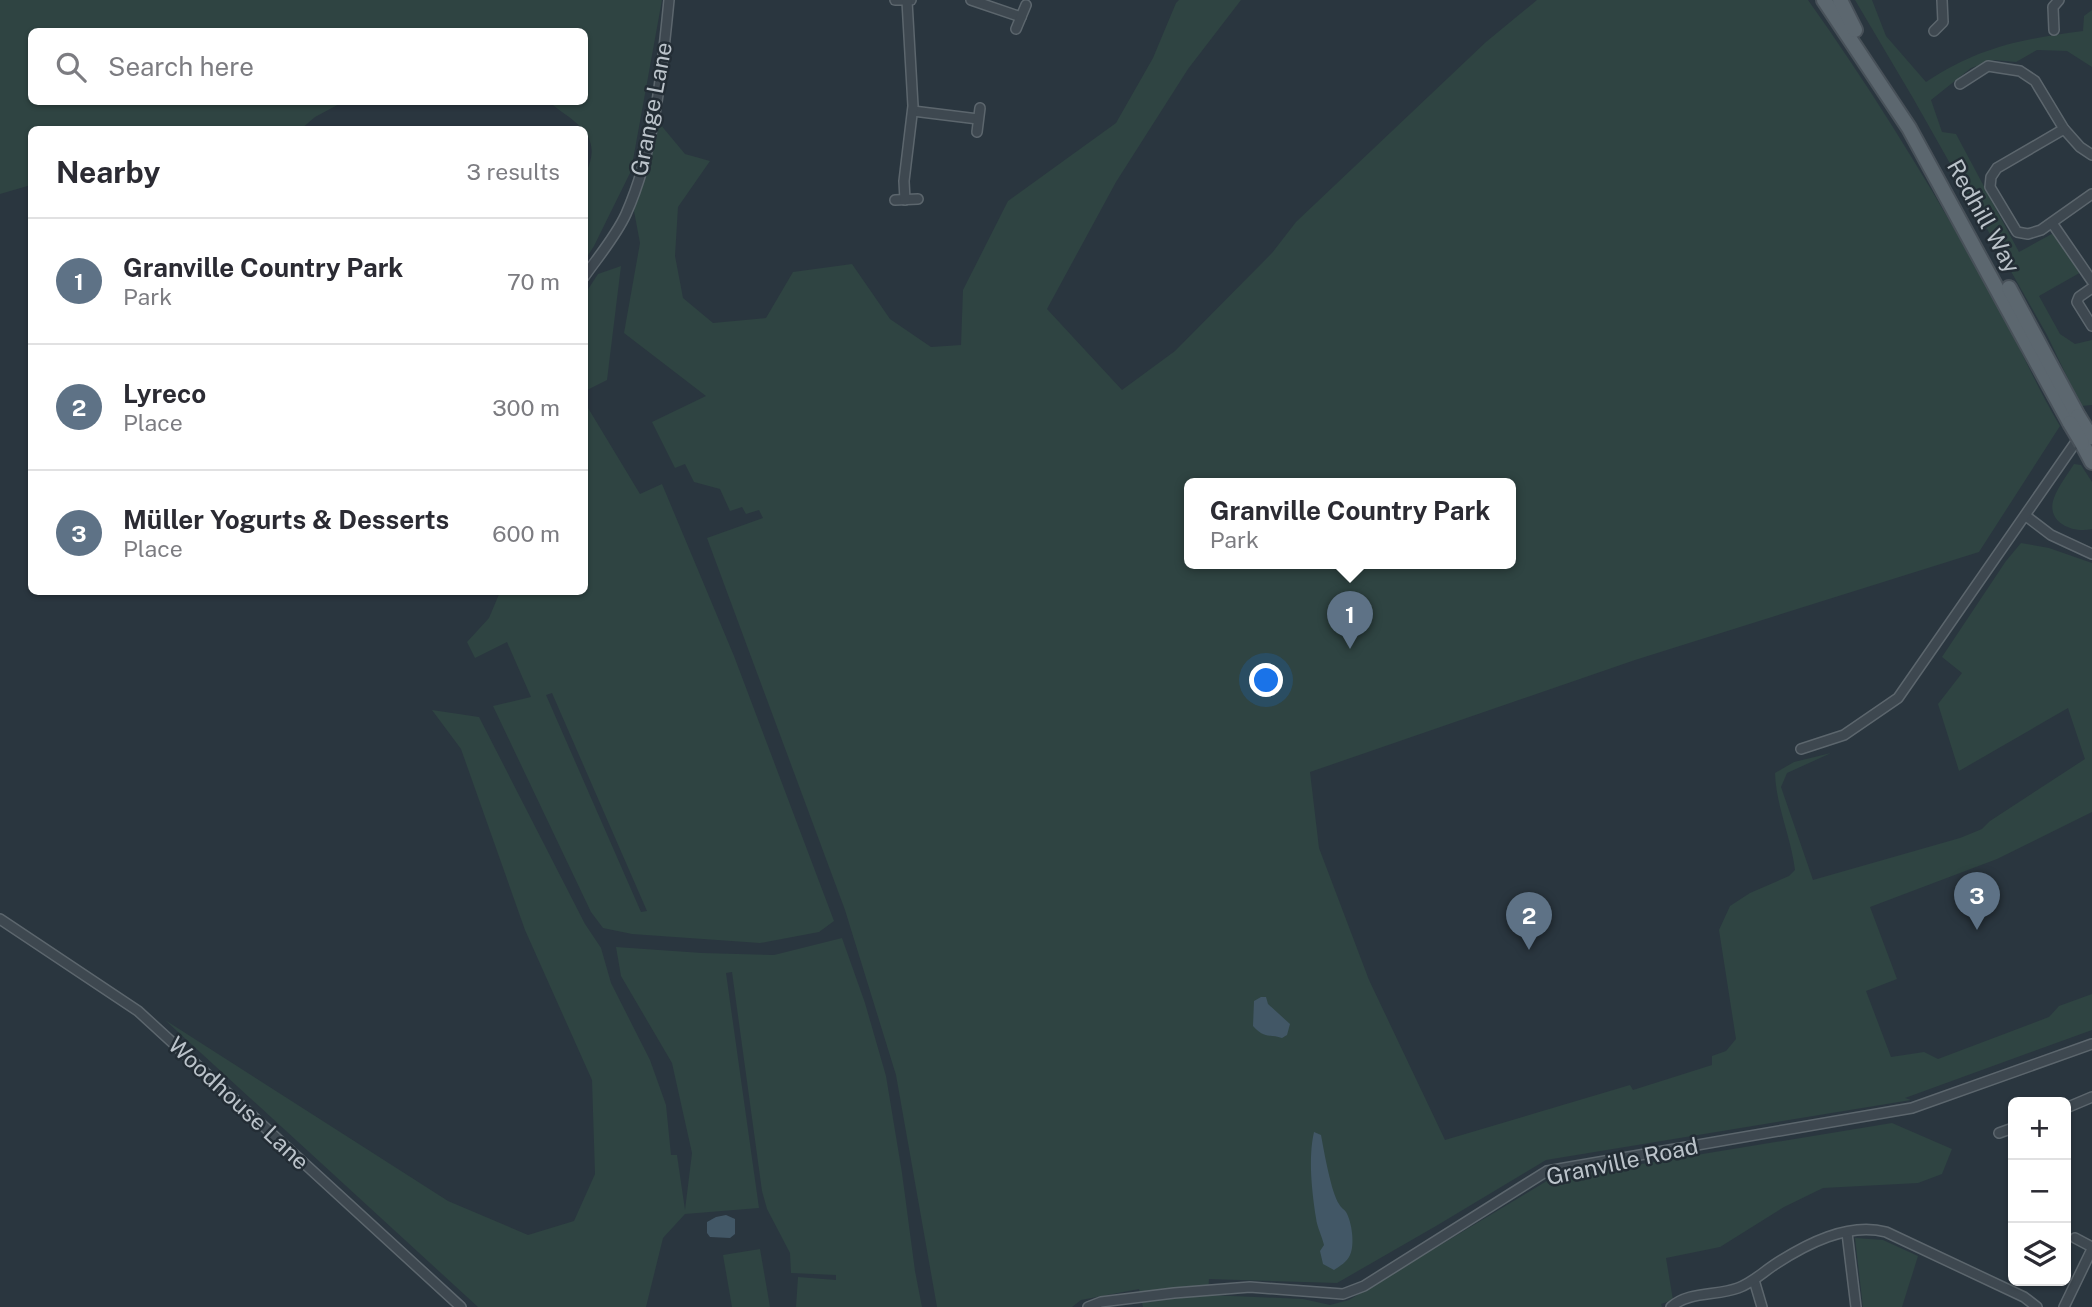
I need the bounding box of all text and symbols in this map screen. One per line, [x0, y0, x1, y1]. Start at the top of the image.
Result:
search box [28, 28, 588, 105]
street label: Grange Lane [625, 40, 677, 178]
icon: search [52, 48, 90, 86]
text: Search here [108, 51, 254, 82]
text: Nearby [56, 154, 160, 190]
street label: Redhill Way [1942, 155, 2026, 277]
text: 3 results [466, 158, 560, 185]
text: Granville Country Park [123, 252, 403, 283]
text: 1 [74, 268, 84, 295]
text: 70 m [507, 268, 560, 295]
text: Park [123, 283, 172, 310]
text: Lyreco [123, 378, 206, 409]
text: 2 [72, 394, 86, 421]
text: 300 m [492, 394, 560, 421]
text: Place [123, 409, 183, 436]
popup [1184, 478, 1516, 569]
text: Granville Country Park [1210, 495, 1490, 526]
text: Müller Yogurts & Desserts [123, 504, 449, 535]
text: 3 [71, 520, 87, 547]
text: 600 m [492, 520, 560, 547]
text: Park [1210, 526, 1259, 553]
text: Place [123, 535, 183, 562]
pin: 1 [1327, 591, 1373, 649]
your location [1249, 663, 1283, 697]
pin: 3 [1954, 872, 2000, 930]
pin: 2 [1506, 892, 1552, 950]
street label: Woodhouse Lane [163, 1031, 315, 1175]
map controls [2008, 1097, 2071, 1286]
button: + [2008, 1097, 2071, 1160]
street label: Granville Road [1544, 1132, 1700, 1190]
button: − [2008, 1160, 2071, 1223]
button: layers [2008, 1223, 2071, 1286]

